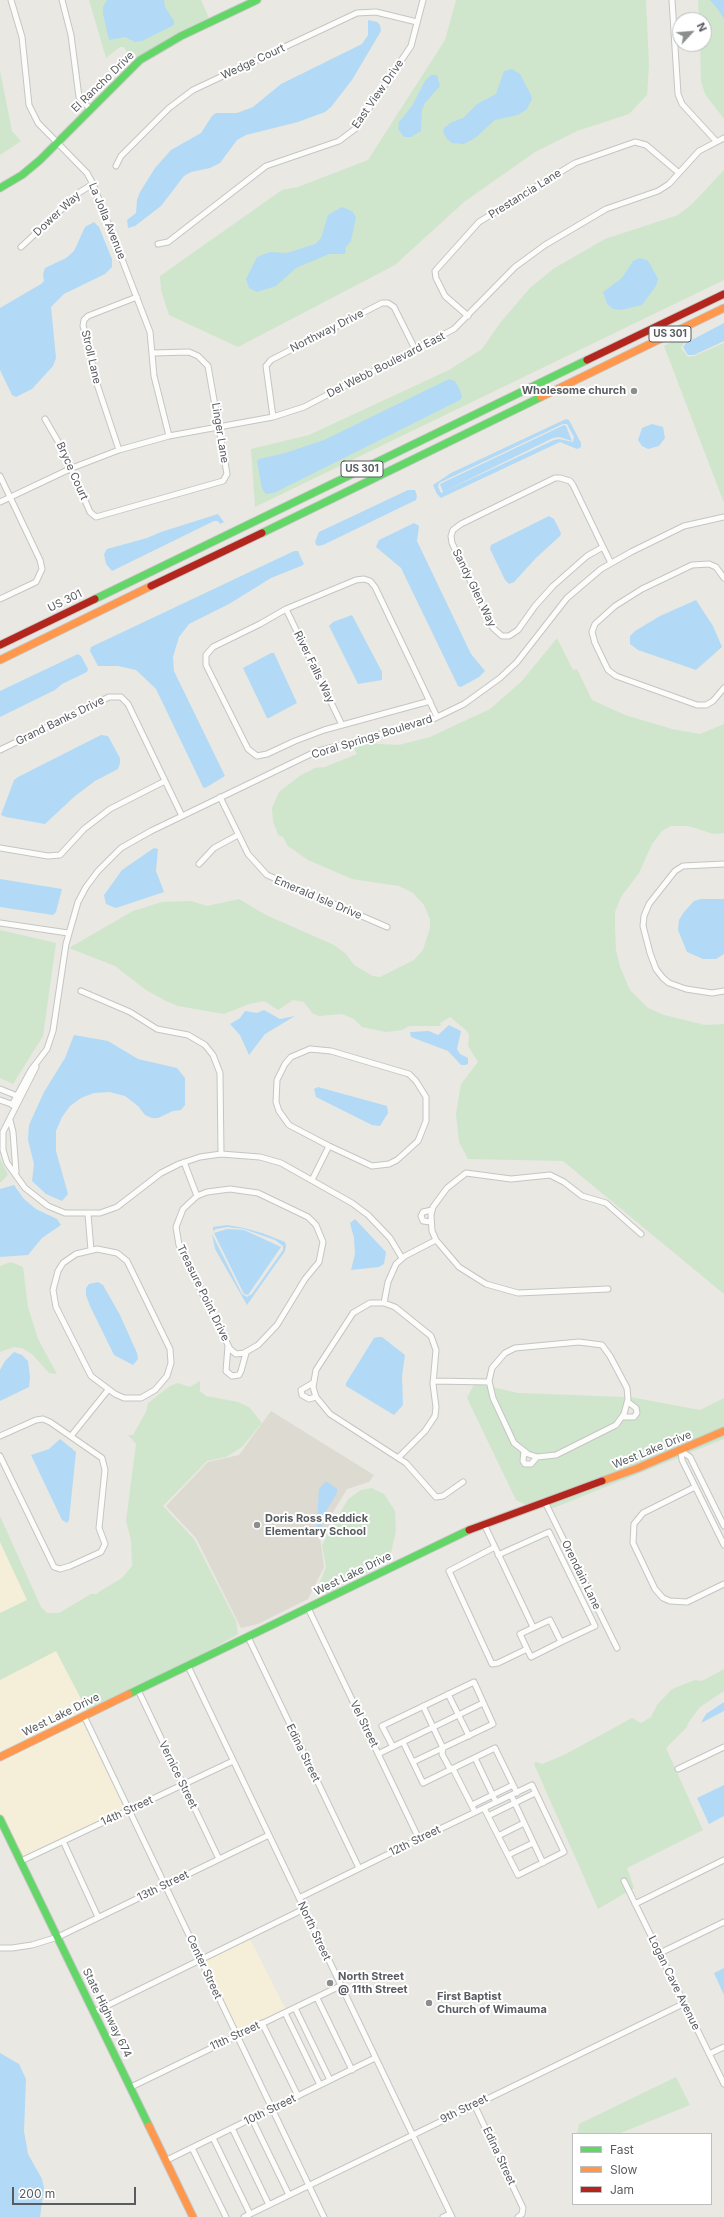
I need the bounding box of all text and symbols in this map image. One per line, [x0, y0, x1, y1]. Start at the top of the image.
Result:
north arrow [672, 12, 712, 52]
text: N [694, 20, 710, 34]
street label: Wedge Court [219, 41, 287, 83]
street label: El Rancho Drive [69, 49, 137, 115]
street label: East View Drive [349, 57, 407, 131]
street label: Prestancia Lane [486, 166, 564, 222]
street label: La Jolla Avenue [86, 181, 128, 261]
street label: Dower Way [31, 189, 83, 239]
street label: Northway Drive [288, 307, 366, 355]
road number: US 301 [649, 326, 691, 342]
street label: Stroll Lane [78, 329, 104, 385]
street label: Del Webb Boulevard East [325, 329, 447, 401]
place label: Wholesome church [522, 384, 626, 398]
marker: Wholesome church [629, 386, 639, 396]
street label: Linger Lane [209, 402, 231, 464]
street label: Bryce Court [53, 440, 91, 502]
road number: US 301 [341, 461, 383, 477]
street label: Sandy Glen Way [449, 547, 499, 629]
street label: US 301 [46, 587, 84, 615]
street label: River Falls Way [291, 629, 337, 705]
street label: Grand Banks Drive [14, 694, 106, 748]
street label: Coral Springs Boulevard [310, 712, 434, 762]
street label: Emerald Isle Drive [272, 874, 364, 922]
street label: Treasure Point Drive [174, 1243, 232, 1343]
street label: West Lake Drive [611, 1428, 693, 1472]
place label: Doris Ross Reddick Elementary School [265, 1512, 368, 1538]
marker: Doris Ross Reddick Elementary School [252, 1520, 262, 1530]
street label: Orendain Lane [558, 1538, 604, 1612]
street label: West Lake Drive [312, 1550, 394, 1598]
street label: West Lake Drive [20, 1691, 102, 1739]
street label: Vel Street [347, 1699, 381, 1749]
street label: Edina Street [283, 1722, 323, 1784]
street label: Vernice Street [156, 1739, 200, 1811]
street label: 14th Street [99, 1793, 155, 1829]
street label: 12th Street [387, 1823, 443, 1859]
street label: 13th Street [135, 1868, 191, 1904]
street label: North Street [295, 1899, 333, 1963]
street label: Center Street [183, 1933, 225, 2001]
street label: Logan Cave Avenue [645, 1934, 703, 2032]
street label: State Highway 674 [80, 1966, 134, 2060]
place label: North Street @ 11th Street [338, 1970, 408, 1996]
marker: North Street @ 11th Street [325, 1978, 335, 1988]
place label: First Baptist Church of Wimauma [437, 1990, 547, 2016]
marker: First Baptist Church of Wimauma [424, 1998, 434, 2008]
street label: 11th Street [208, 2019, 262, 2053]
street label: 10th Street [242, 2092, 298, 2128]
street label: 9th Street [438, 2092, 490, 2126]
street label: Edina Street [480, 2125, 518, 2187]
legend [572, 2133, 712, 2205]
text: Fast [610, 2142, 634, 2157]
text: Slow [610, 2162, 637, 2177]
scale bar [14, 2179, 138, 2205]
text: Jam [610, 2182, 634, 2197]
text: 200 m [19, 2186, 55, 2201]

